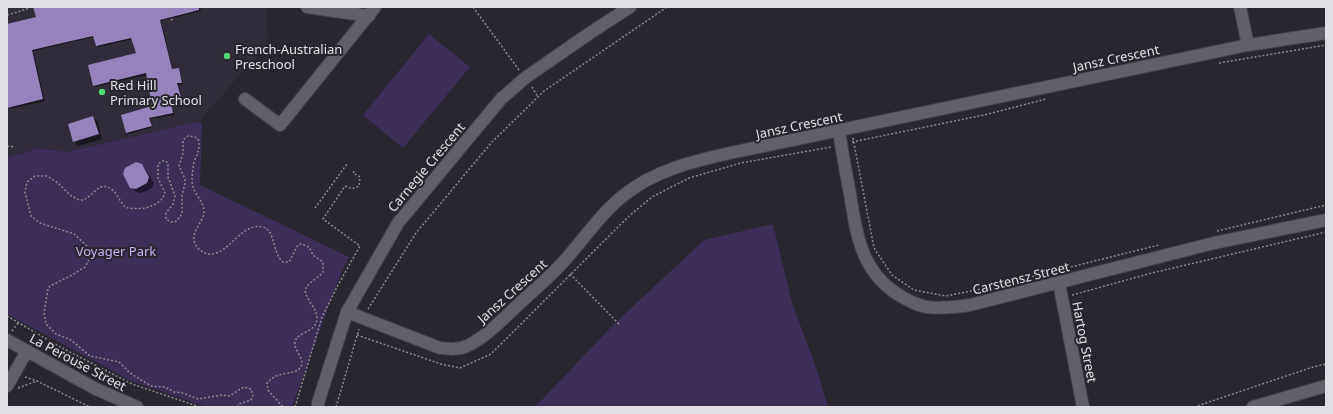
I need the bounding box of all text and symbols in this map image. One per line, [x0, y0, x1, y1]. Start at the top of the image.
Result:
place label: French-Australian Preschool [235, 40, 342, 73]
street label: Jansz Crescent [1069, 40, 1161, 76]
marker: French-Australian Preschool [222, 51, 232, 61]
place label: Red Hill Primary School [110, 76, 202, 109]
marker: Red Hill Primary School [97, 87, 107, 97]
street label: Jansz Crescent [752, 107, 844, 143]
street label: Carnegie Crescent [383, 118, 469, 215]
park label: Voyager Park [76, 242, 156, 260]
street label: Jansz Crescent [472, 255, 551, 328]
street label: Carstensz Street [971, 257, 1072, 299]
street label: Hartog Street [1068, 300, 1102, 385]
street label: La Perouse Street [27, 329, 130, 395]

